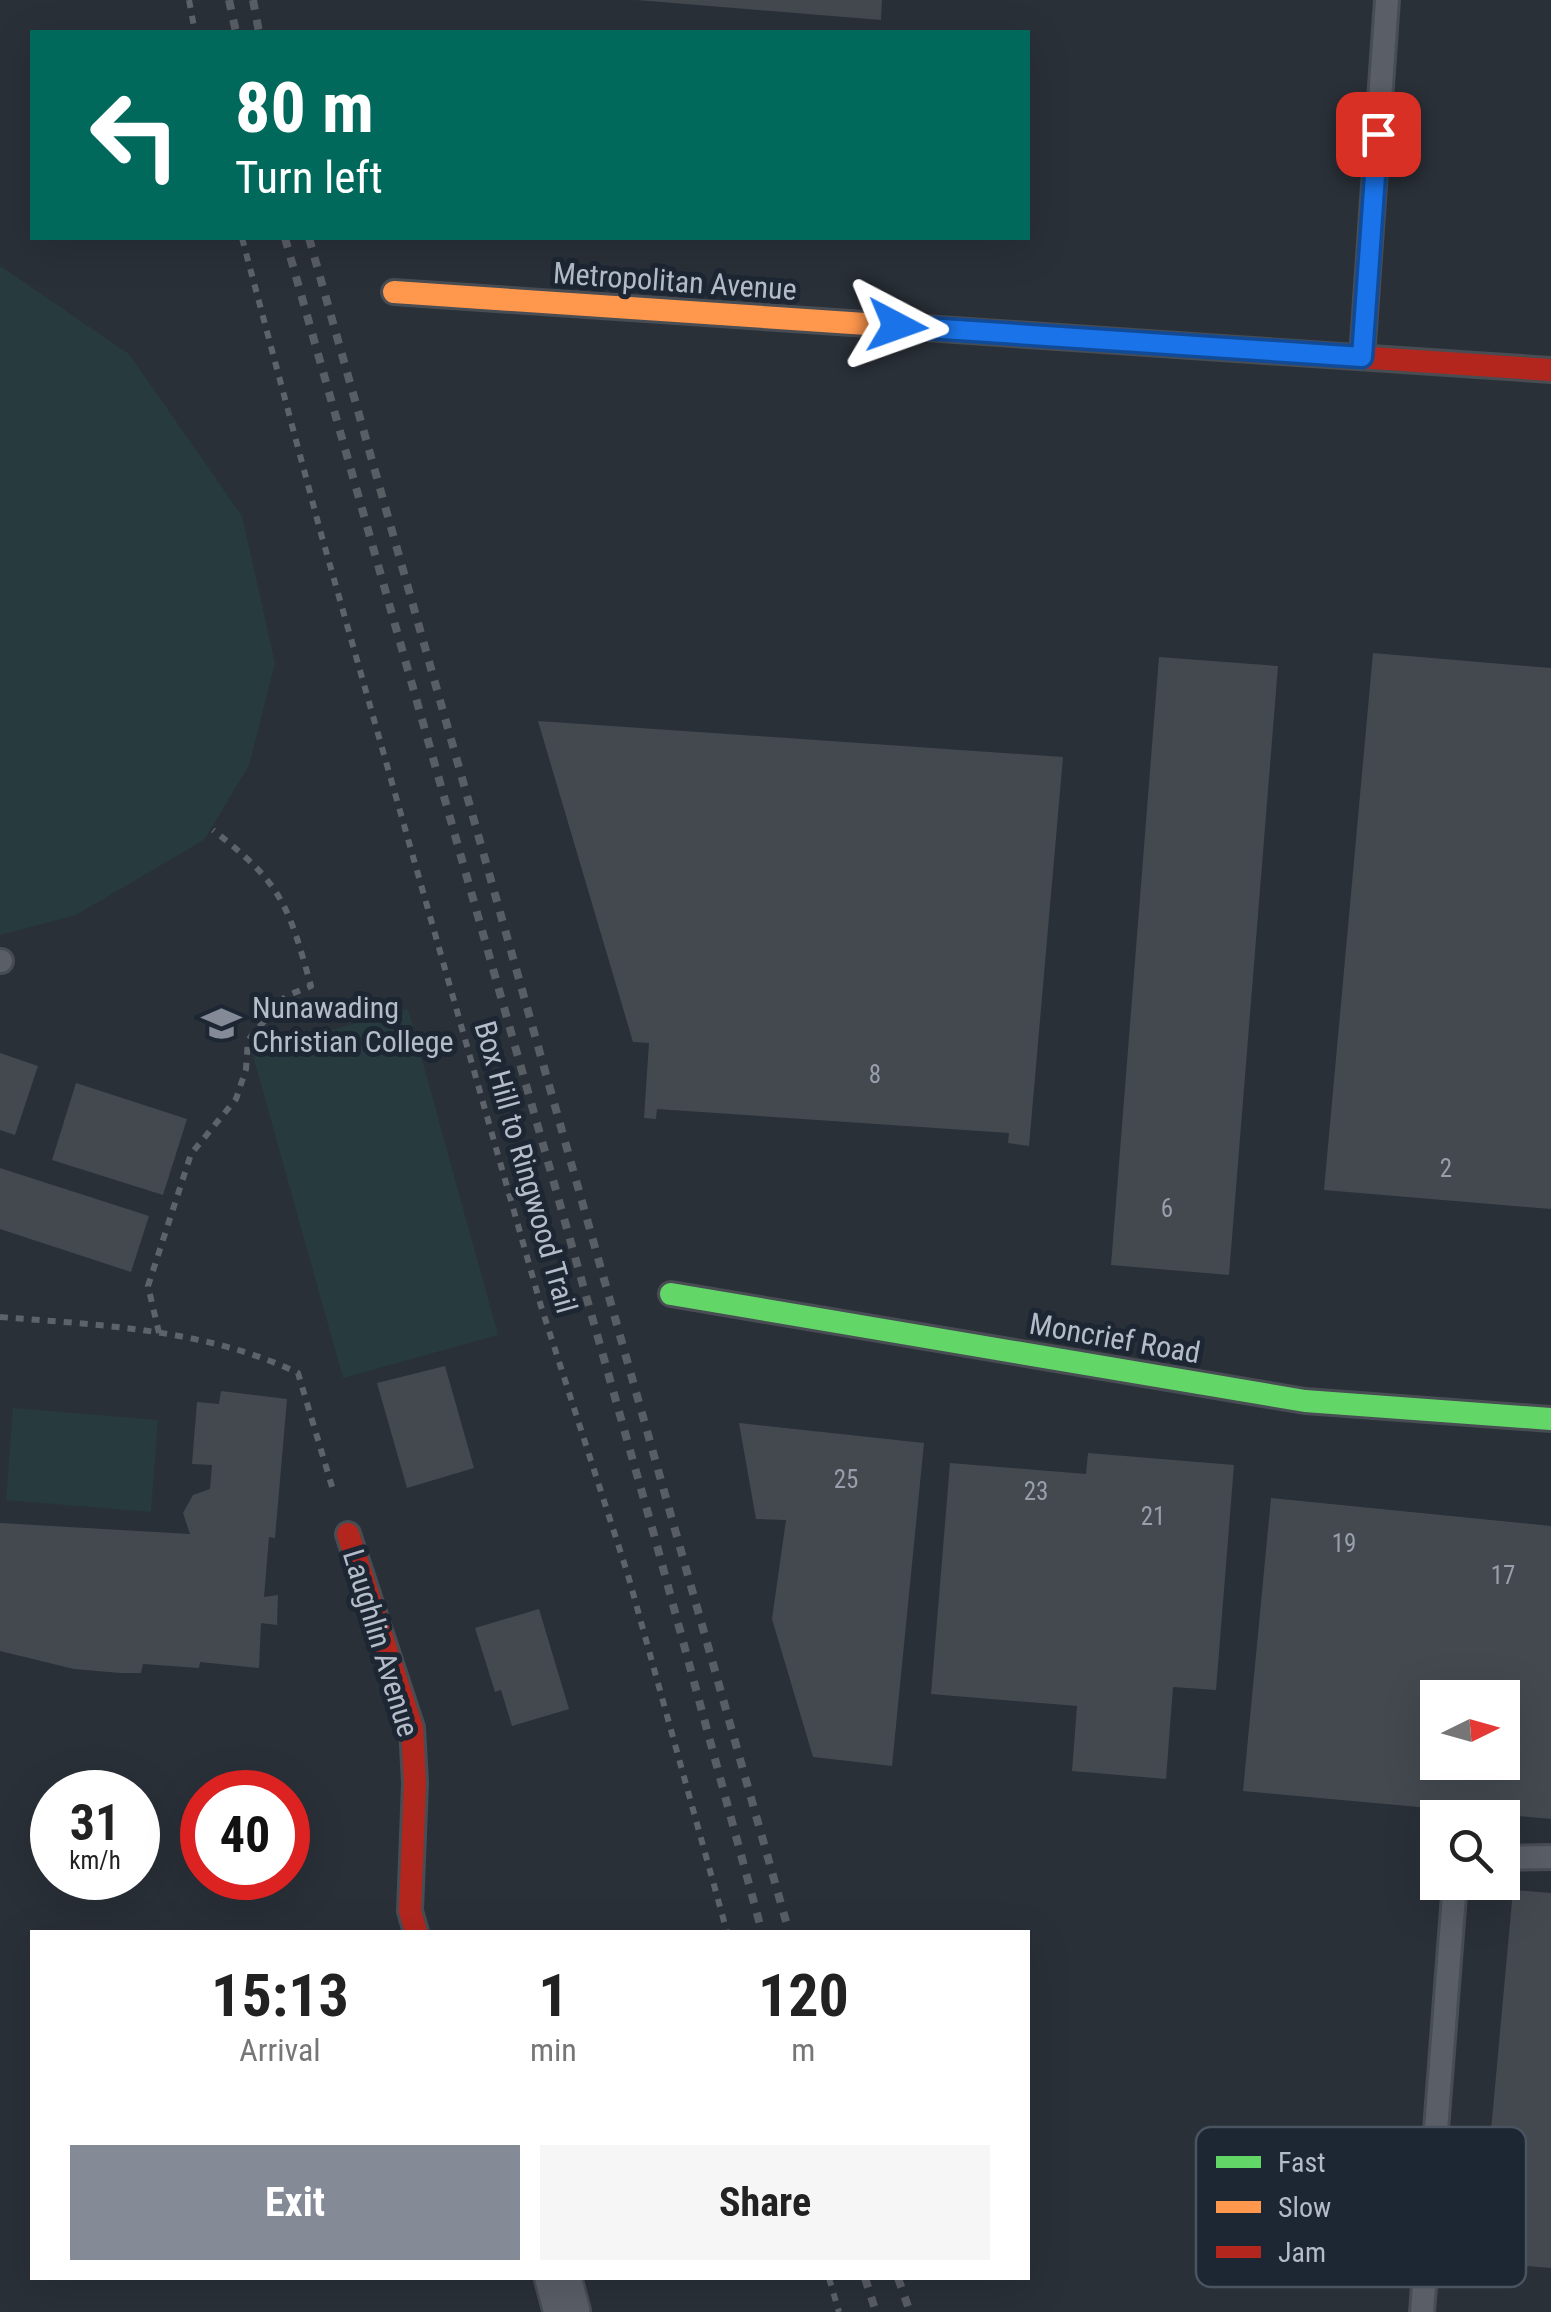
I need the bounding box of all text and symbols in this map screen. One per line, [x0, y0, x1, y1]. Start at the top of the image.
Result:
text: 80 m [235, 67, 374, 149]
icon: left [70, 70, 200, 200]
pin [1336, 92, 1421, 177]
icon: arrive [1351, 107, 1406, 162]
text: Turn left [235, 151, 383, 204]
street label: Metropolitan Avenue [552, 255, 798, 307]
position arrow [845, 274, 949, 378]
place label: Nunawading Christian College [252, 990, 454, 1059]
school or university icon: Nunawading Christian College [201, 1003, 243, 1045]
street label: Box Hill to Ringwood Trail [468, 1017, 584, 1317]
house number: 8 [869, 1060, 881, 1089]
house number: 2 [1440, 1154, 1452, 1183]
house number: 6 [1161, 1194, 1173, 1223]
street label: Moncrief Road [1027, 1306, 1203, 1370]
house number: 25 [834, 1465, 858, 1494]
house number: 23 [1024, 1477, 1048, 1506]
house number: 21 [1141, 1502, 1165, 1531]
house number: 19 [1332, 1529, 1356, 1558]
street label: Laughlin Avenue [336, 1545, 426, 1741]
house number: 17 [1491, 1561, 1515, 1590]
north arrow [1420, 1680, 1520, 1780]
map controls [1420, 1680, 1520, 1900]
speed limit sign: 40 [180, 1770, 310, 1900]
text: 31 [70, 1794, 120, 1852]
button: search [1420, 1800, 1520, 1900]
text: km/h [69, 1846, 121, 1875]
text: 15:13 [211, 1960, 349, 2031]
text: 1 [538, 1960, 569, 2031]
text: 120 [758, 1960, 849, 2031]
text: Arrival [239, 2031, 321, 2069]
text: min [530, 2031, 577, 2069]
text: m [791, 2031, 815, 2069]
legend [1196, 2127, 1526, 2287]
button: Exit [70, 2145, 520, 2260]
button: Share [540, 2145, 990, 2260]
text: Fast [1278, 2146, 1325, 2179]
text: Slow [1278, 2191, 1331, 2224]
text: Jam [1278, 2236, 1326, 2269]

